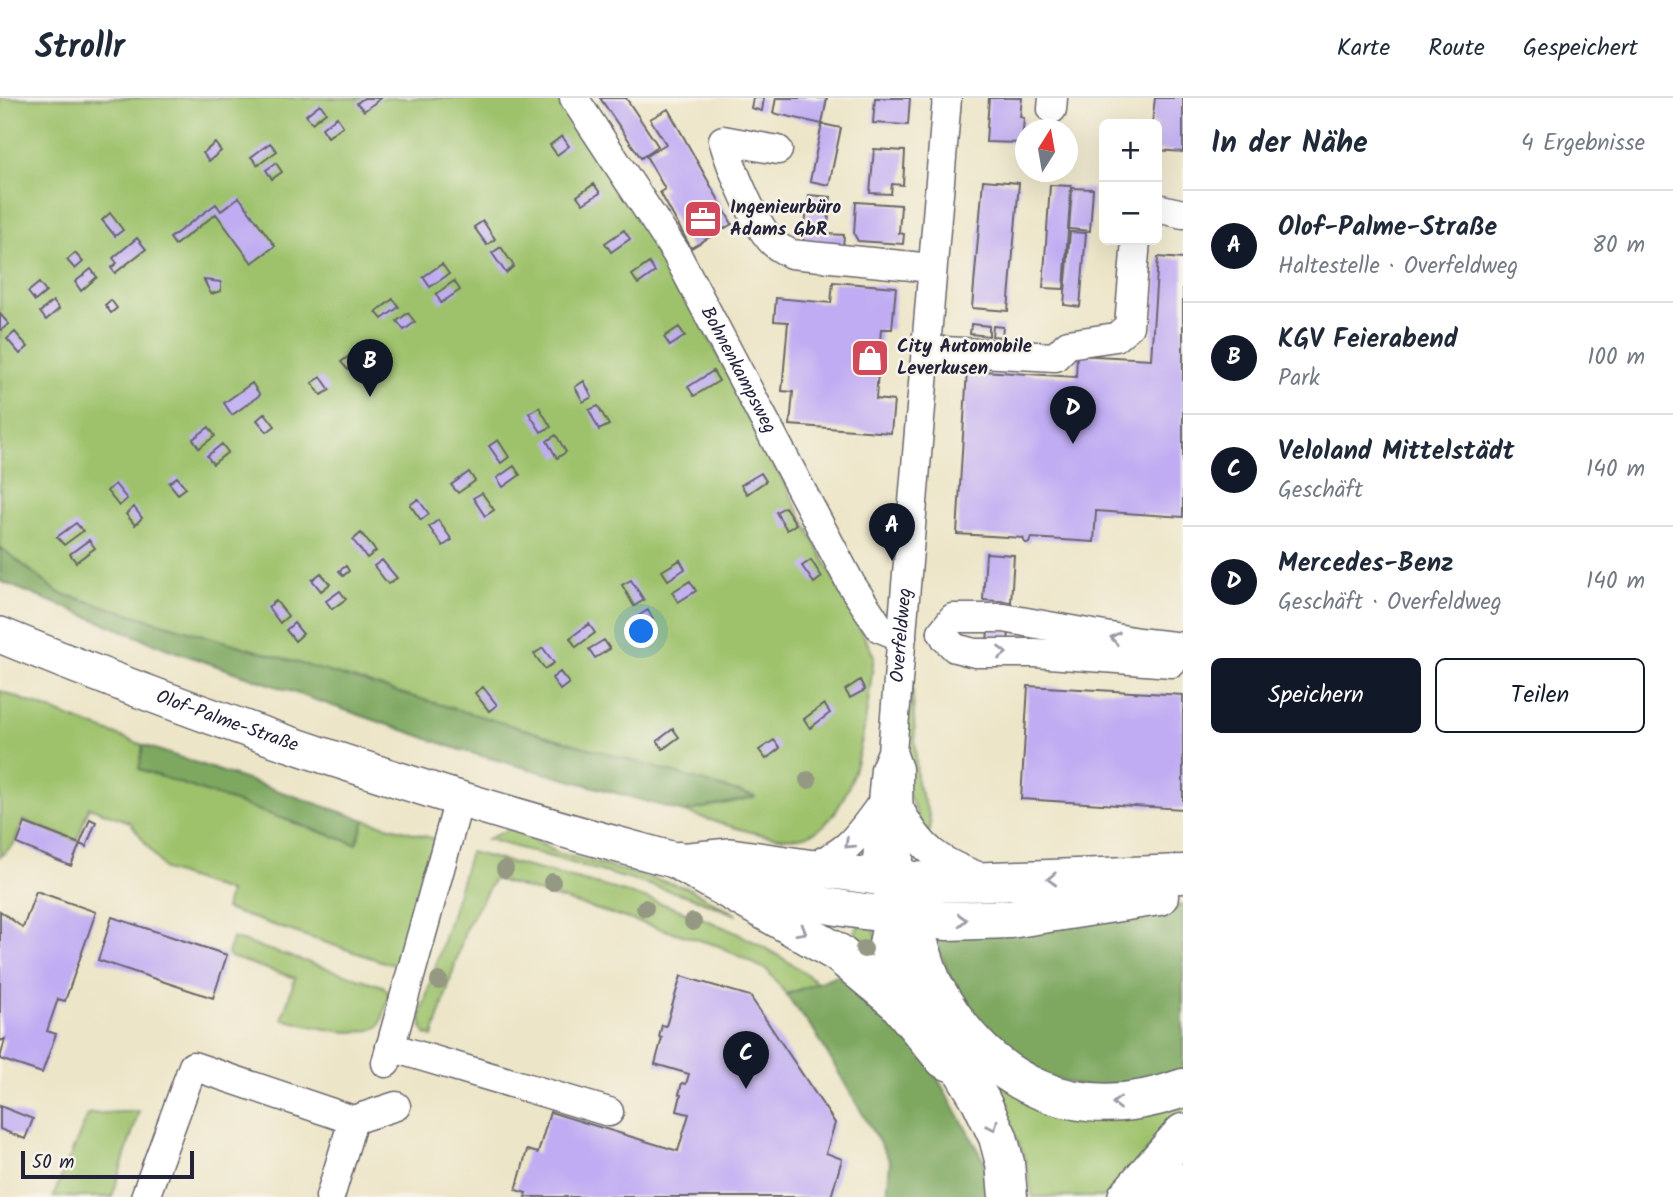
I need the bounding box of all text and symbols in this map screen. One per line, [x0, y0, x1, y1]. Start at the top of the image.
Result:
text: Strollr [35, 22, 125, 75]
text: Karte [1337, 29, 1390, 68]
text: Route [1428, 29, 1485, 68]
text: Gespeichert [1523, 29, 1638, 68]
north arrow [1015, 119, 1078, 182]
map controls [1099, 119, 1162, 245]
button: + [1099, 119, 1162, 182]
text: In der Nähe [1211, 120, 1368, 168]
text: 4 Ergebnisse [1521, 126, 1645, 162]
button: − [1099, 182, 1162, 245]
place label: Ingenieurbüro Adams GbR [730, 193, 841, 245]
office icon: Ingenieurbüro Adams GbR [682, 198, 724, 240]
text: Olof-Palme-Straße [1278, 207, 1497, 249]
text: A [1227, 228, 1241, 264]
text: 80 m [1592, 228, 1645, 264]
text: Haltestelle · Overfeldweg [1278, 249, 1518, 285]
street label: Bohnenkampsweg [692, 301, 784, 439]
text: KGV Feierabend [1278, 319, 1458, 361]
place label: City Automobile Leverkusen [897, 332, 1032, 384]
shop icon: City Automobile Leverkusen [849, 337, 891, 379]
pin: B [347, 339, 393, 397]
text: B [1227, 340, 1241, 376]
text: 100 m [1587, 340, 1645, 376]
text: Park [1278, 361, 1320, 397]
pin: D [1050, 386, 1096, 444]
text: Veloland Mittelstädt [1278, 431, 1514, 473]
text: C [1227, 452, 1241, 488]
text: 140 m [1586, 452, 1645, 488]
text: Geschäft [1278, 473, 1363, 509]
pin: A [869, 503, 915, 561]
text: Mercedes-Benz [1278, 543, 1454, 585]
text: D [1226, 564, 1242, 600]
text: 140 m [1586, 564, 1645, 600]
text: Geschäft · Overfeldweg [1278, 585, 1502, 621]
street label: Overfeldweg [883, 587, 921, 684]
your location [624, 614, 658, 648]
one-way arrow [1109, 631, 1121, 646]
one-way arrow [997, 645, 1008, 661]
button: Speichern [1211, 658, 1421, 733]
button: Teilen [1435, 658, 1645, 733]
street label: Olof-Palme-Straße [151, 682, 303, 761]
one-way arrow [845, 835, 858, 848]
one-way arrow [1046, 872, 1057, 887]
one-way arrow [957, 913, 968, 928]
one-way arrow [794, 923, 807, 936]
pin: C [723, 1031, 769, 1089]
one-way arrow [1111, 1095, 1122, 1111]
one-way arrow [984, 1119, 998, 1131]
scale bar [21, 1148, 194, 1180]
text: 50 m [32, 1148, 74, 1178]

